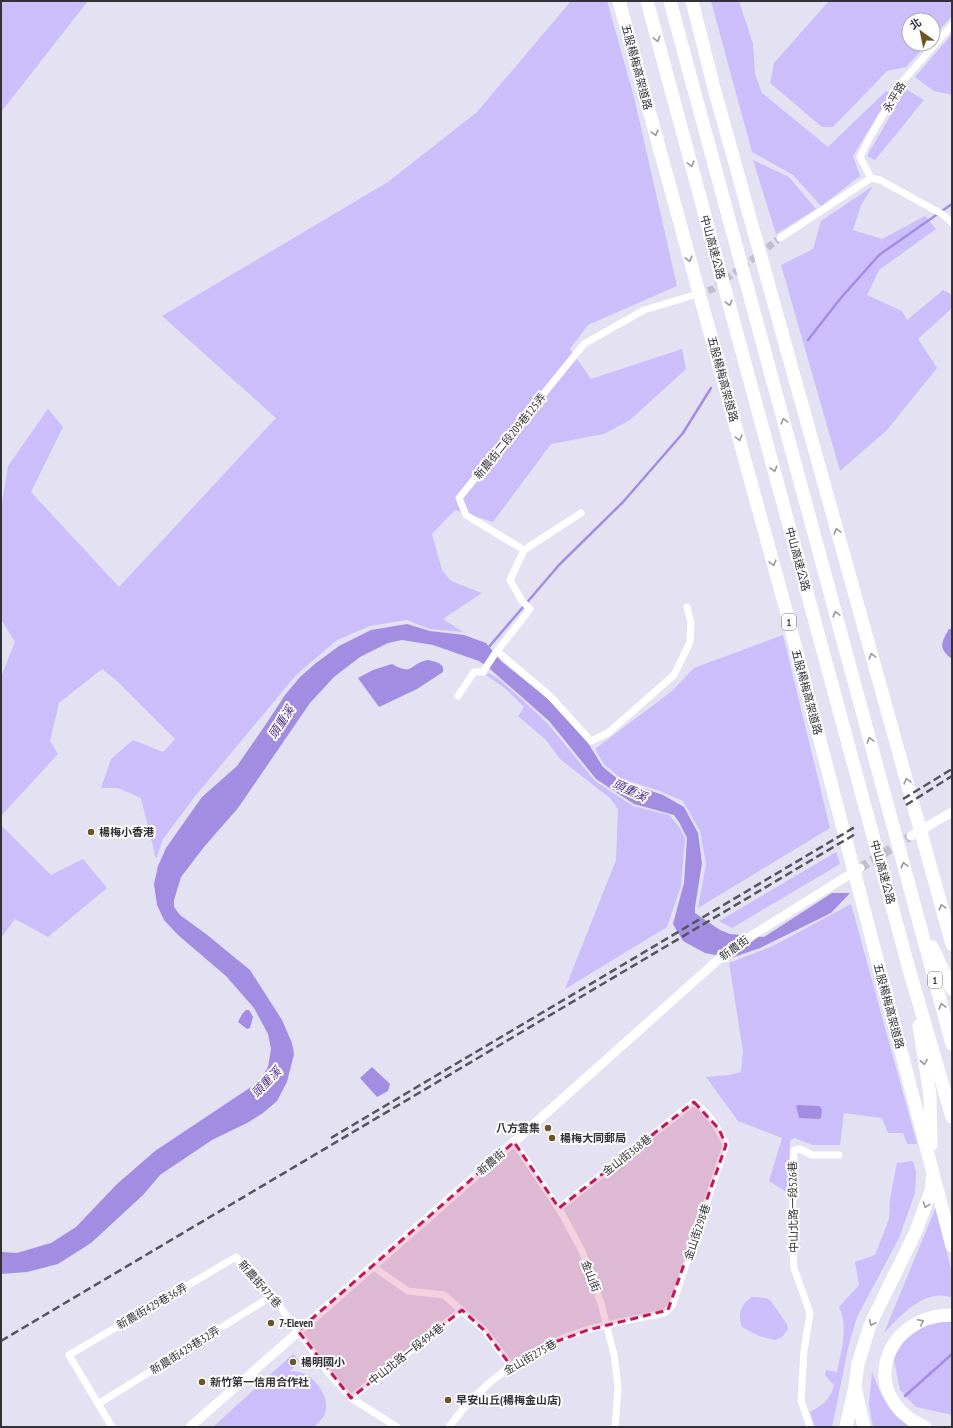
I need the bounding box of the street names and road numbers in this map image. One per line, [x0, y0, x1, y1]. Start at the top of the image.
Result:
street label: 五股楊梅高架道路 [619, 23, 655, 111]
street label: 永平路 [880, 79, 908, 115]
street label: 中山高速公路 [698, 213, 728, 281]
street label: 五股楊梅高架道路 [705, 335, 741, 423]
street label: 新農街二段209巷125弄 [471, 390, 549, 482]
street label: 中山高速公路 [783, 525, 813, 593]
road number: 1 [782, 614, 796, 630]
street label: 五股楊梅高架道路 [789, 648, 825, 736]
street label: 中山高速公路 [868, 838, 898, 906]
street label: 新農街 [717, 933, 751, 963]
street label: 五股楊梅高架道路 [871, 962, 907, 1050]
road number: 1 [928, 972, 942, 988]
street label: 金山街368巷 [599, 1131, 655, 1179]
street label: 新農街 [474, 1146, 508, 1178]
street label: 中山北路一段526巷 [785, 1161, 801, 1253]
street label: 金山街298巷 [681, 1202, 713, 1262]
street label: 新農街471巷 [235, 1257, 285, 1311]
street label: 金山街 [579, 1258, 603, 1294]
street label: 新農街429巷36弄 [114, 1280, 190, 1332]
street label: 中山北路一段494巷 [365, 1320, 447, 1388]
street label: 新農街429巷32弄 [147, 1323, 223, 1377]
street label: 金山街275巷 [501, 1336, 559, 1378]

